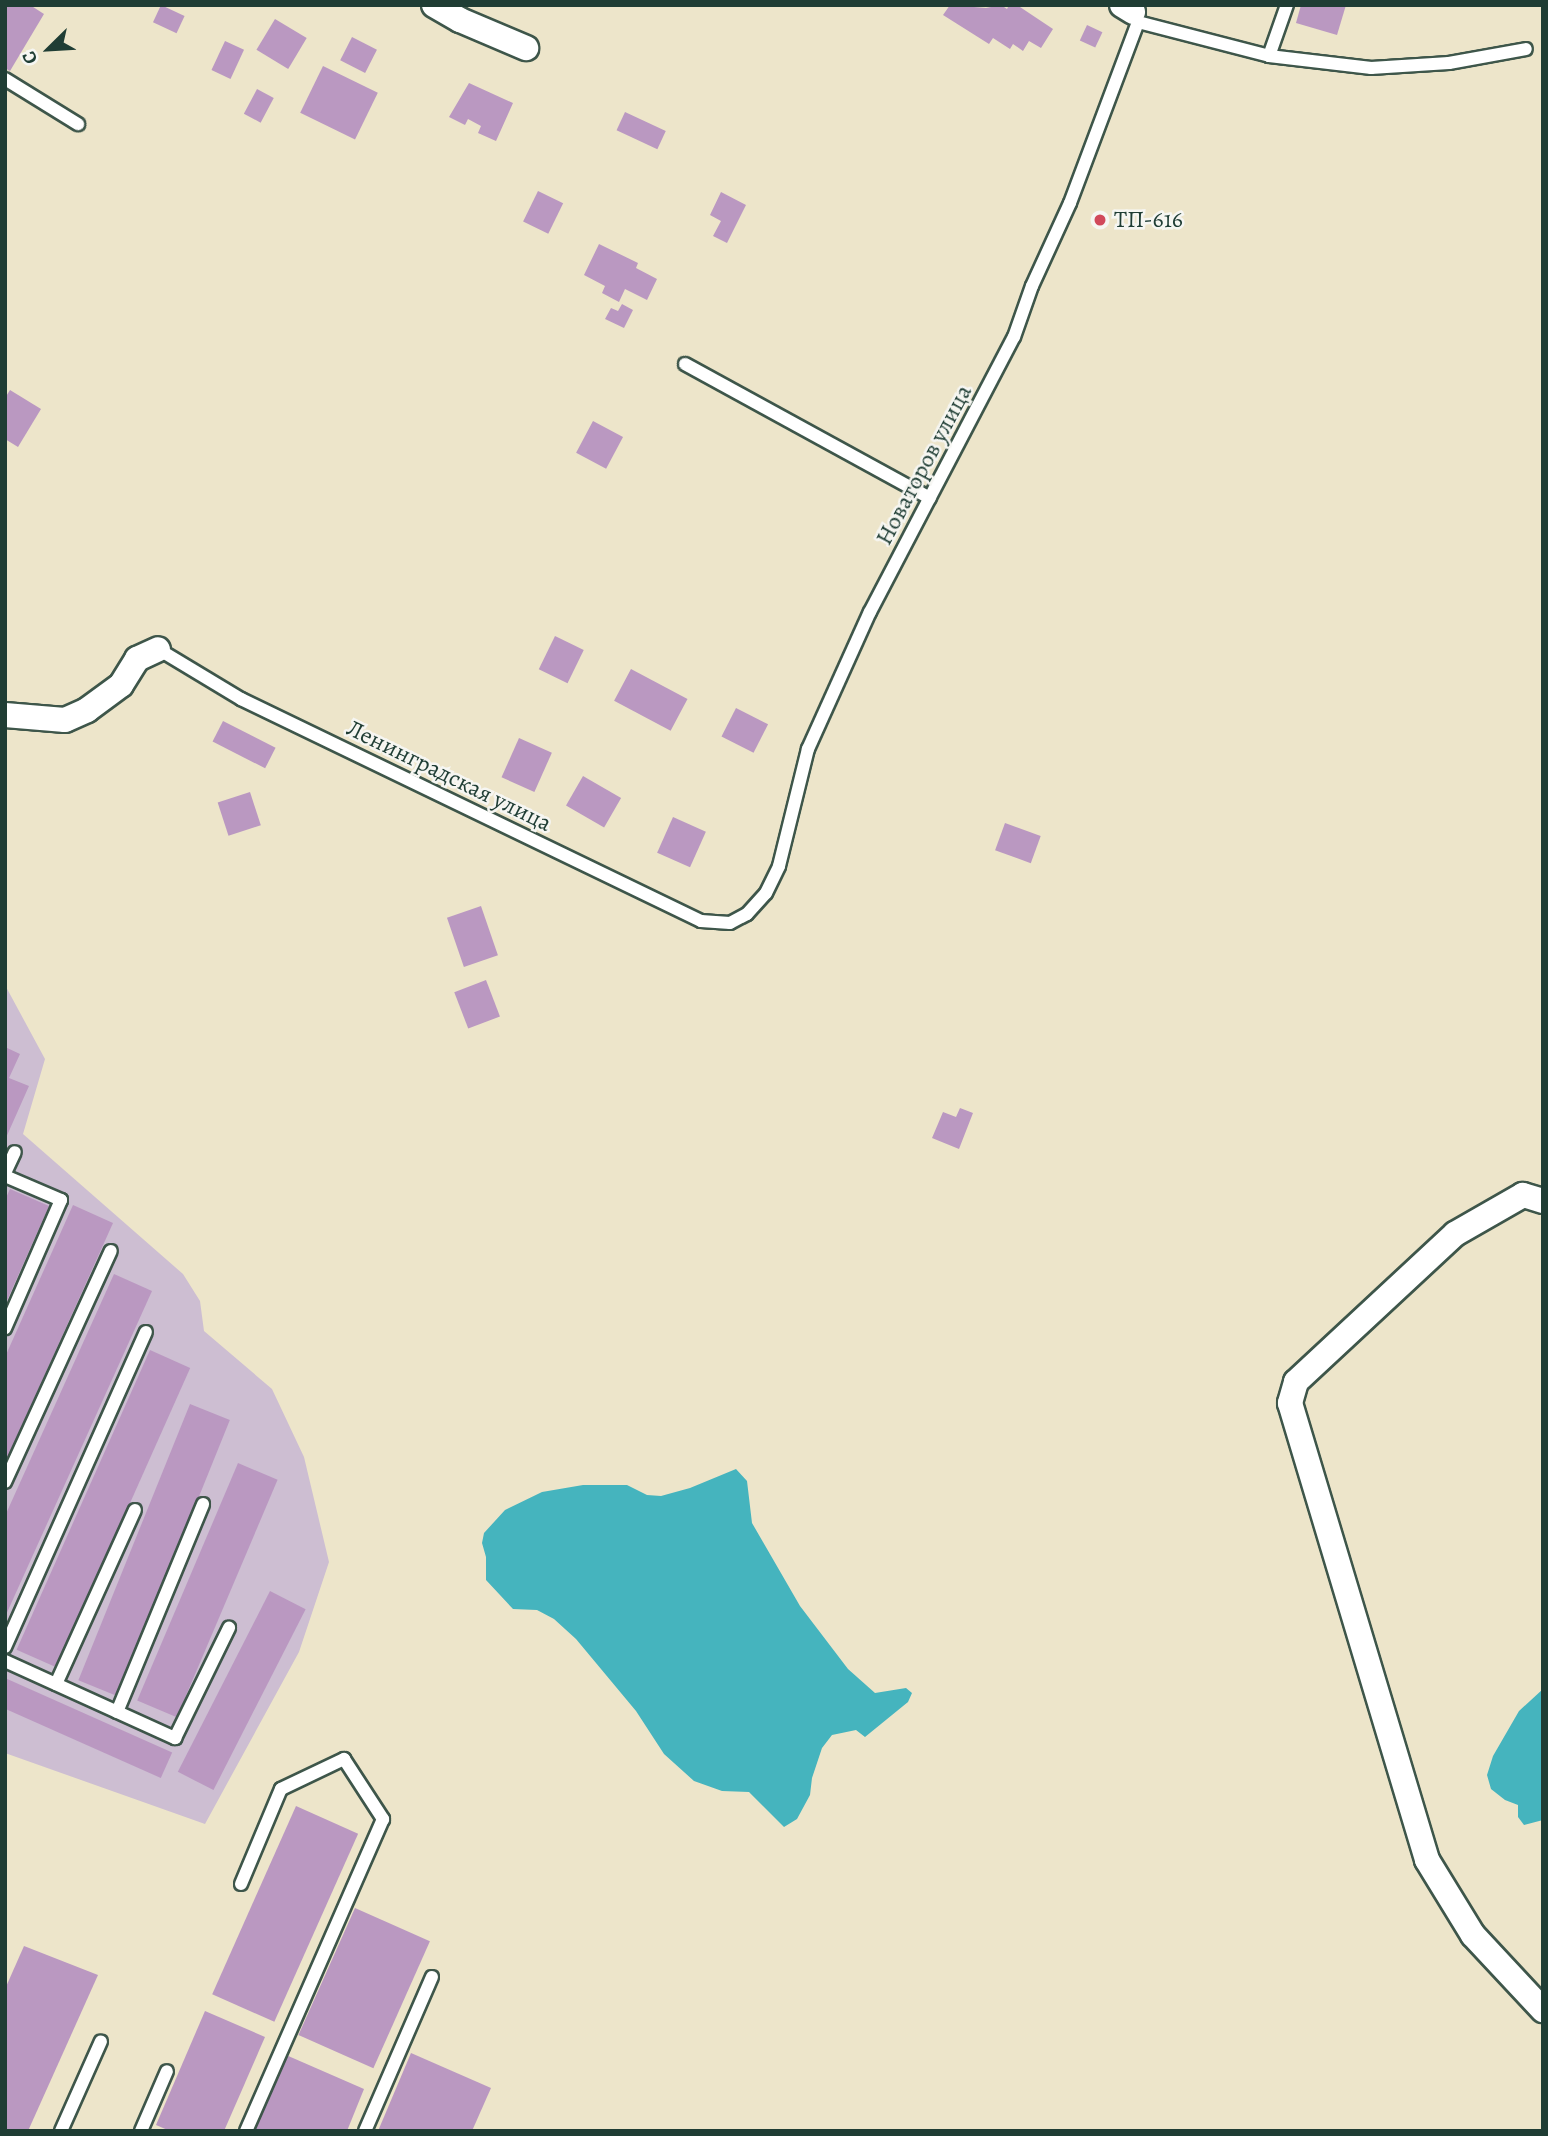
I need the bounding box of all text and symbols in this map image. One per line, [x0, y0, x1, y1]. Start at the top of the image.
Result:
north arrow [14, 14, 84, 84]
text: С [16, 47, 44, 68]
place label: ТП-616 [1114, 206, 1183, 234]
marker: ТП-616 [1092, 212, 1108, 228]
street label: Новаторов улица [870, 380, 978, 550]
street label: Ленинградская улица [342, 714, 556, 838]

